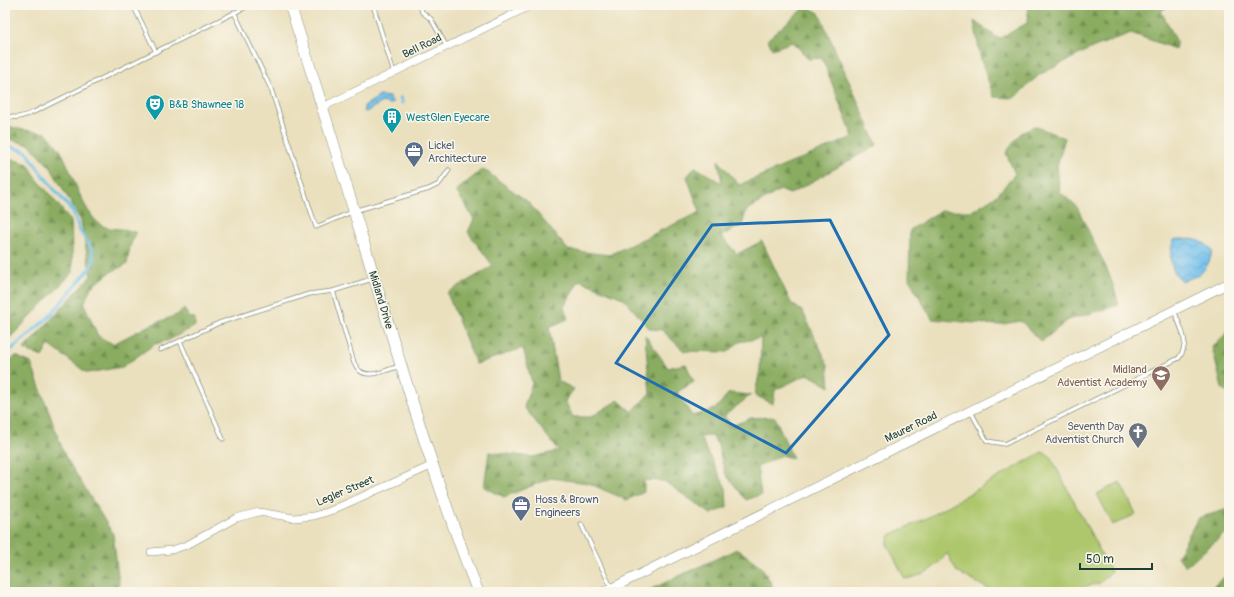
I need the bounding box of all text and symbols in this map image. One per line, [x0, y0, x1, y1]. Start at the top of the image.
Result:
street label: Bell Road [400, 31, 444, 61]
theatre icon: B&B Shawnee 18 [144, 93, 166, 121]
place label: B&B Shawnee 18 [169, 98, 245, 111]
building icon: WestGlen Eyecare [381, 106, 403, 134]
place label: WestGlen Eyecare [406, 111, 490, 124]
place label: Lickel Architecture [428, 139, 487, 165]
office icon: Lickel Architecture [403, 140, 425, 168]
street label: Midland Drive [366, 269, 396, 331]
place label: Midland Adventist Academy [1057, 363, 1147, 389]
school or university icon: Midland Adventist Academy [1150, 364, 1172, 392]
street label: Maurer Road [883, 409, 939, 445]
place label: Seventh Day Adventist Church [1045, 420, 1124, 446]
church icon: Seventh Day Adventist Church [1127, 421, 1149, 449]
street label: Legler Street [314, 473, 376, 509]
place label: Hoss & Brown Engineers [535, 493, 599, 519]
office icon: Hoss & Brown Engineers [510, 494, 532, 522]
scale bar [1080, 545, 1152, 571]
text: 50 m [1086, 552, 1114, 567]

